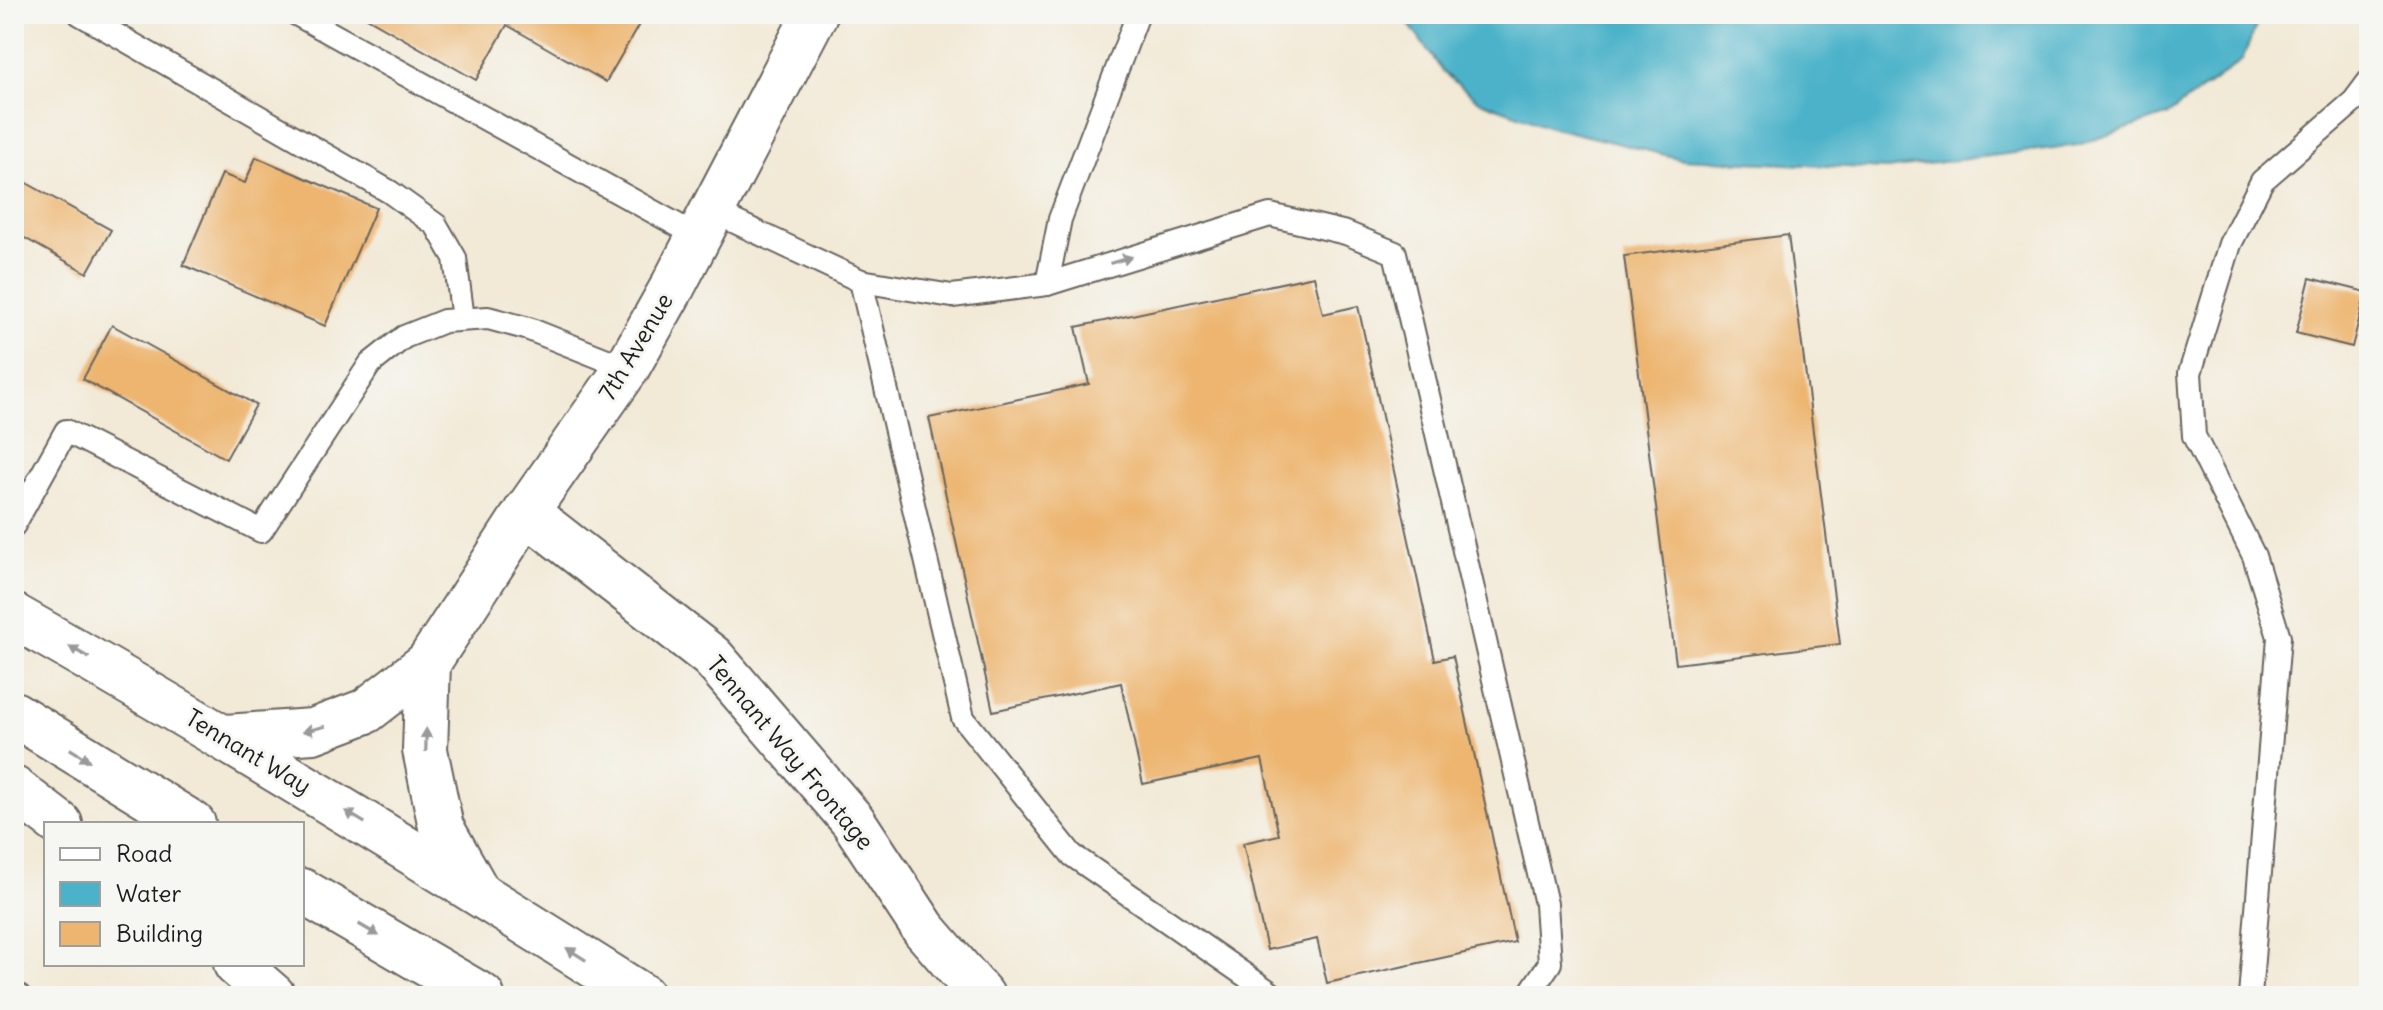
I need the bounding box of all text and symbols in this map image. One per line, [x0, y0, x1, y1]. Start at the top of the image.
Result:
one-way arrow [1110, 254, 1134, 266]
street label: 7th Avenue [591, 287, 679, 406]
one-way arrow [67, 646, 90, 659]
street label: Tennant Way Frontage [701, 649, 881, 855]
street label: Tennant Way [180, 702, 317, 800]
one-way arrow [301, 723, 326, 736]
one-way arrow [419, 727, 432, 752]
one-way arrow [69, 747, 91, 761]
one-way arrow [344, 810, 366, 824]
legend [44, 822, 304, 966]
text: Road [116, 838, 172, 868]
text: Water [116, 878, 181, 908]
text: Building [116, 918, 203, 948]
one-way arrow [358, 923, 380, 937]
one-way arrow [565, 948, 587, 962]

